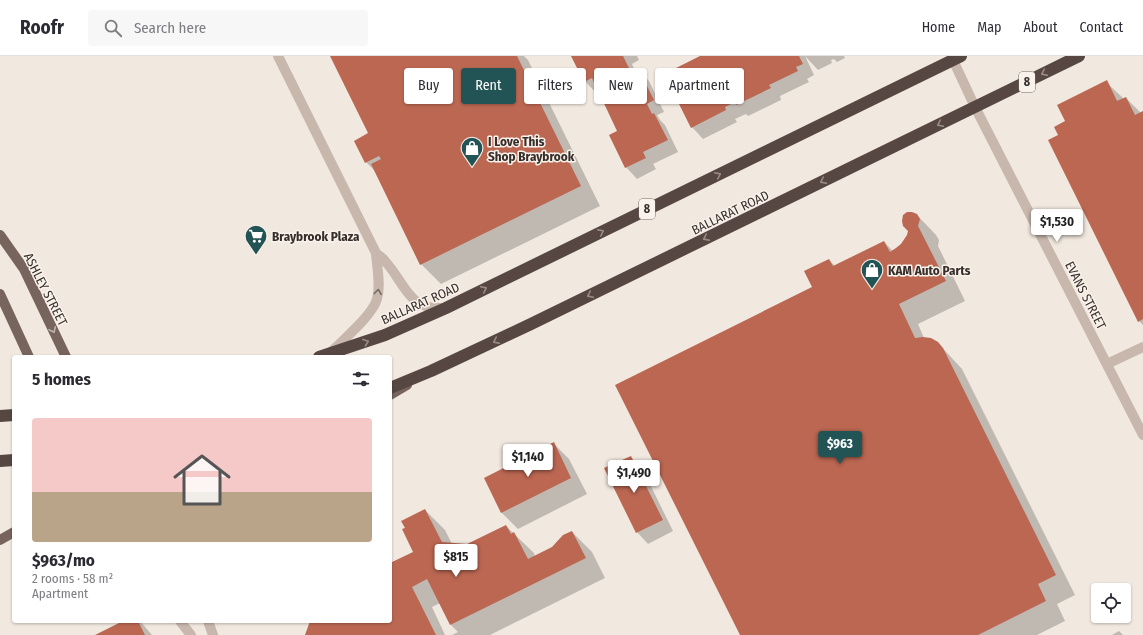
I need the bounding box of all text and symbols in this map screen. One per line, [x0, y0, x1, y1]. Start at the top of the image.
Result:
search box [88, 10, 368, 46]
text: Roofr [20, 16, 64, 39]
icon: search [102, 17, 124, 39]
text: Search here [134, 19, 206, 37]
text: Home [922, 19, 955, 36]
text: Map [977, 19, 1001, 36]
text: About [1023, 19, 1058, 36]
text: Contact [1080, 19, 1123, 36]
chip: Buy [404, 68, 453, 104]
chip: Rent [461, 68, 516, 104]
chip: Filters [524, 68, 586, 104]
chip: New [594, 68, 647, 104]
chip: Apartment [655, 68, 744, 104]
one-way arrow [1041, 68, 1049, 76]
road number: 8 [1019, 72, 1035, 92]
one-way arrow [937, 120, 944, 127]
place label: I Love This Shop Braybrook [488, 134, 575, 164]
shop icon: I Love This Shop Braybrook [459, 135, 485, 168]
one-way arrow [714, 172, 721, 180]
one-way arrow [820, 176, 828, 184]
street label: BALLARAT ROAD [689, 187, 771, 238]
road number: 8 [639, 199, 655, 219]
pin: $1,530 [1024, 209, 1090, 243]
text: $1,530 [1040, 214, 1074, 229]
supermarket icon: Braybrook Plaza [243, 223, 269, 256]
place label: Braybrook Plaza [272, 229, 360, 244]
one-way arrow [597, 229, 604, 237]
one-way arrow [703, 233, 711, 241]
street label: ASHLEY STREET [21, 250, 70, 328]
shop icon: KAM Auto Parts [859, 257, 885, 290]
street label: EVANS STREET [1062, 259, 1109, 332]
place label: KAM Auto Parts [888, 263, 971, 278]
street label: BALLARAT ROAD [379, 280, 462, 327]
one-way arrow [480, 286, 488, 294]
one-way arrow [373, 289, 382, 295]
one-way arrow [586, 290, 594, 298]
one-way arrow [48, 326, 56, 333]
one-way arrow [493, 336, 500, 344]
one-way arrow [362, 338, 369, 347]
icon: filters [350, 368, 372, 390]
text: 5 homes [32, 369, 91, 390]
pin: $963 [816, 431, 864, 465]
text: $963 [827, 436, 853, 451]
icon: home [166, 444, 238, 516]
pin: $1,140 [495, 444, 561, 478]
text: $1,140 [512, 449, 544, 464]
pin: $1,490 [601, 460, 667, 494]
text: $1,490 [617, 465, 651, 480]
pin: $815 [432, 544, 480, 578]
text: $815 [444, 549, 468, 564]
text: $963/mo [32, 550, 95, 571]
text: 2 rooms · 58 m² [32, 571, 113, 586]
map controls [1091, 583, 1131, 623]
button: locate [1091, 583, 1131, 623]
text: Apartment [32, 586, 88, 601]

